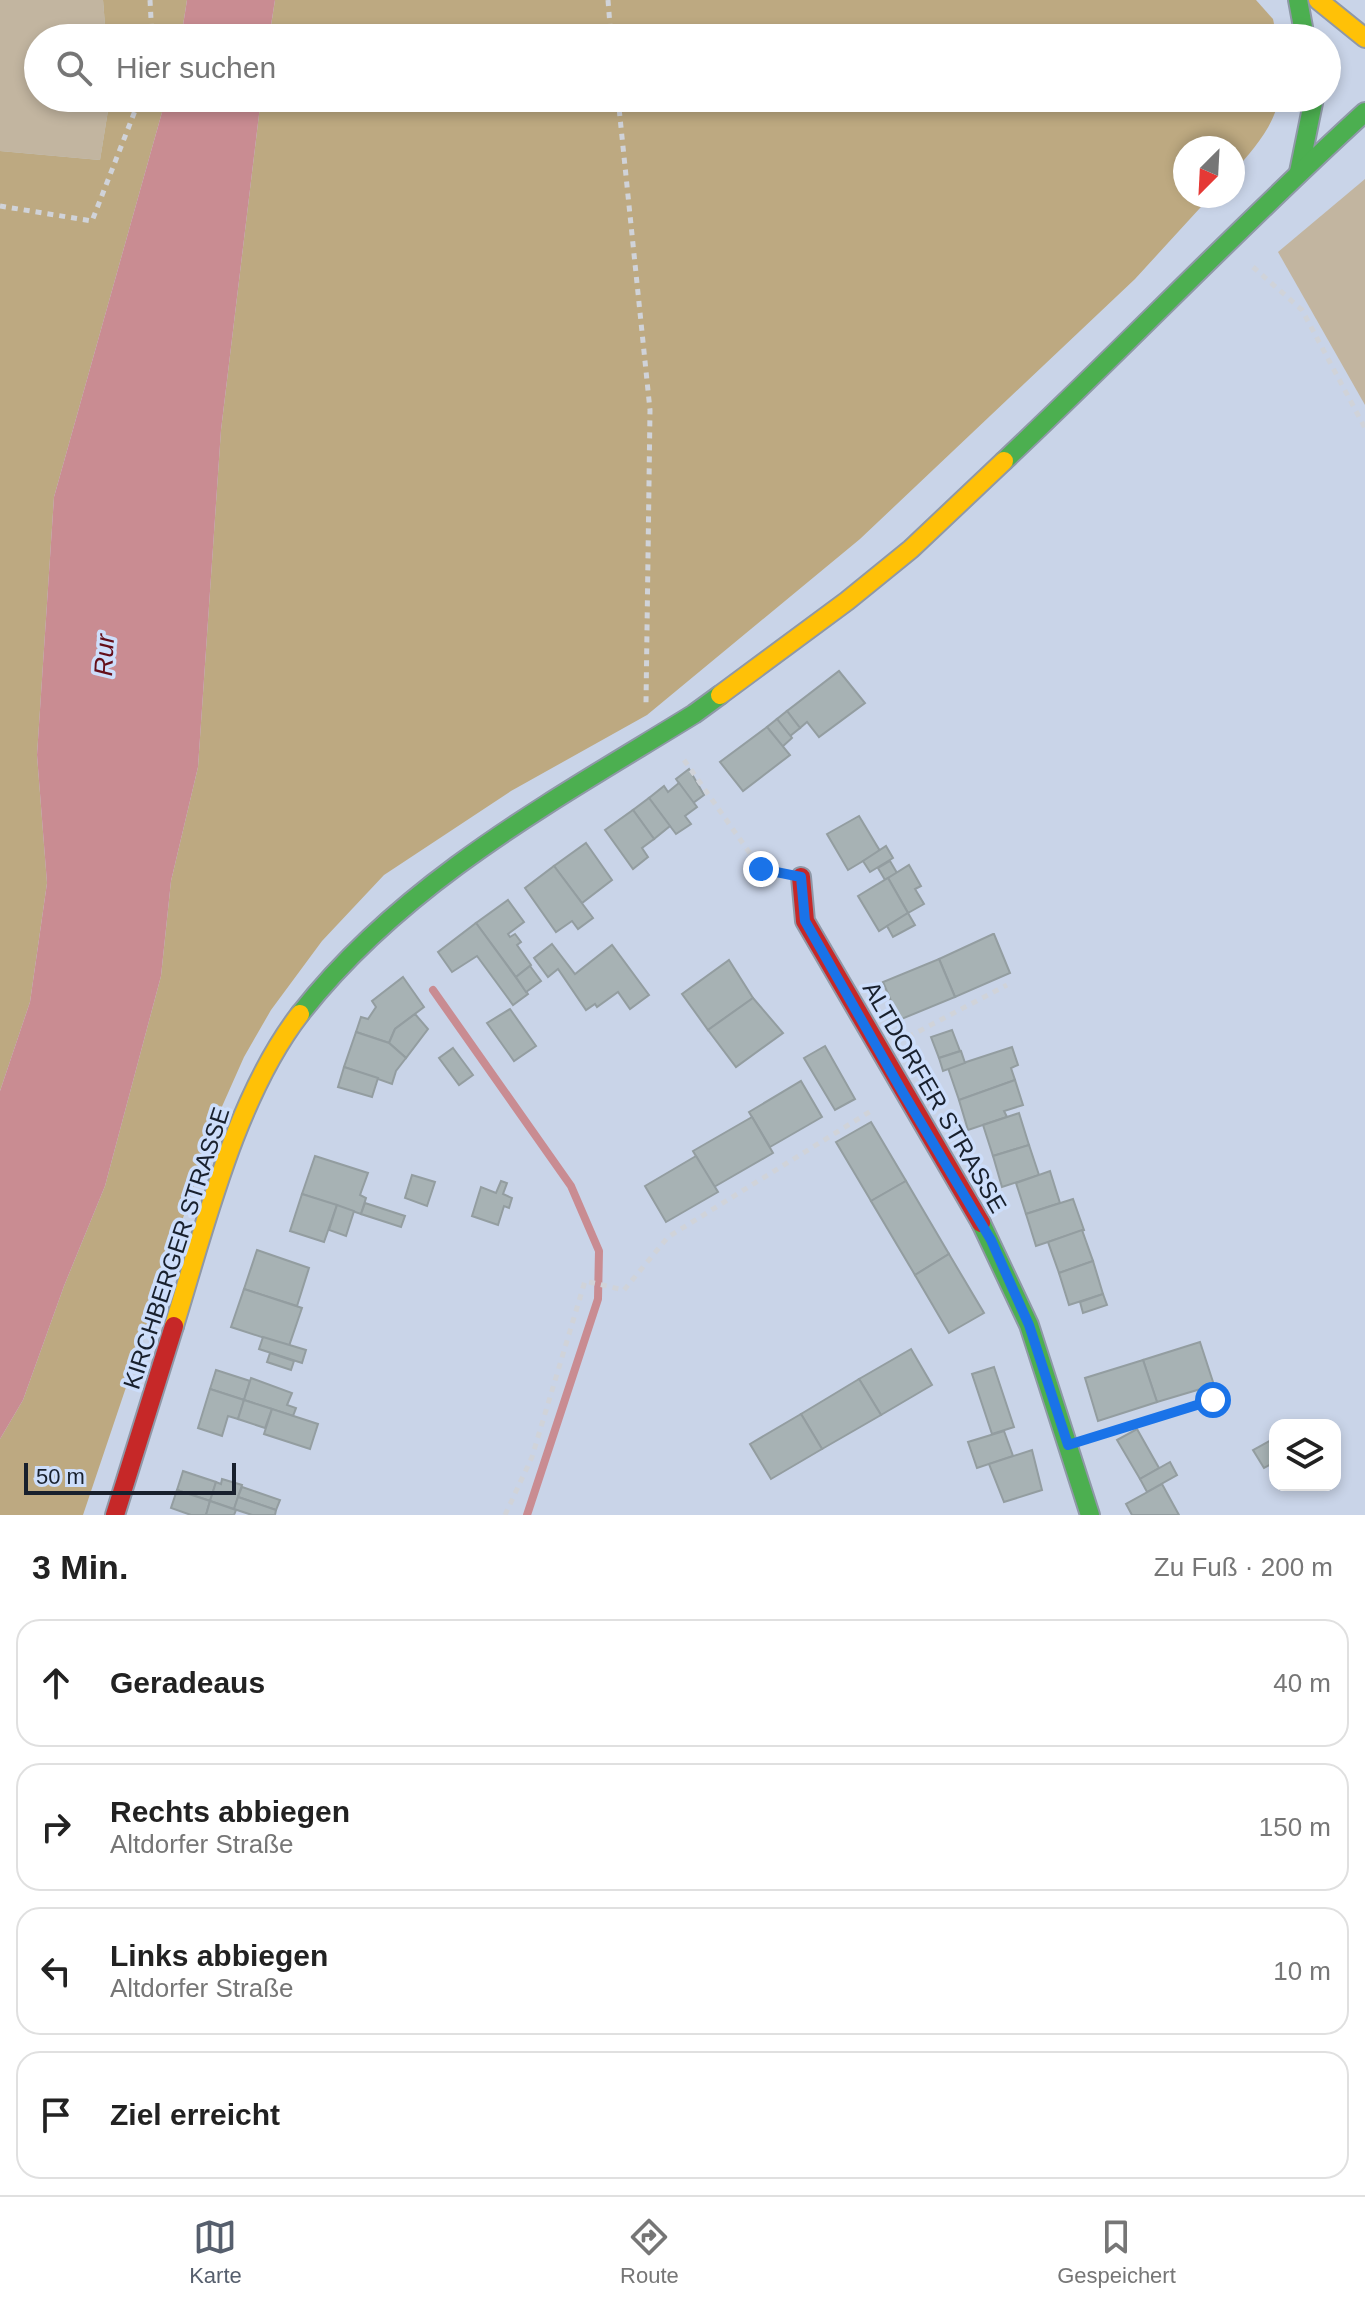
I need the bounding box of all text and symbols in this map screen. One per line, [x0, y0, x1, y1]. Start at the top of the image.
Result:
search box [24, 24, 1341, 112]
icon: search [52, 46, 96, 90]
text: Hier suchen [116, 51, 276, 84]
north arrow [1173, 136, 1245, 208]
water label: Rur [88, 632, 120, 677]
route end [743, 851, 779, 887]
street label: ALTDORFER STRASSE [858, 977, 1012, 1217]
street label: KIRCHBERGER STRASSE [118, 1104, 234, 1392]
route start [1195, 1382, 1231, 1418]
map controls [1269, 1419, 1341, 1491]
button: layers [1269, 1419, 1341, 1491]
scale bar [24, 1459, 236, 1495]
text: 50 m [36, 1464, 85, 1489]
text: 3 Min. [32, 1548, 128, 1586]
text: Zu Fuß · 200 m [1154, 1552, 1333, 1582]
icon: ahead [34, 1661, 78, 1705]
text: Geradeaus [110, 1666, 265, 1699]
text: 40 m [1273, 1668, 1331, 1698]
text: Rechts abbiegen [110, 1795, 350, 1828]
icon: right [34, 1805, 78, 1849]
text: 150 m [1259, 1812, 1331, 1842]
text: Altdorfer Straße [110, 1829, 294, 1859]
text: Links abbiegen [110, 1939, 328, 1972]
icon: left [34, 1949, 78, 1993]
text: 10 m [1273, 1956, 1331, 1986]
text: Altdorfer Straße [110, 1973, 294, 2003]
icon: arrive [34, 2093, 78, 2137]
text: Ziel erreicht [110, 2098, 280, 2131]
tab: Karte [189, 2215, 242, 2289]
tab: Route [620, 2215, 679, 2289]
tab: Gespeichert [1057, 2215, 1176, 2289]

